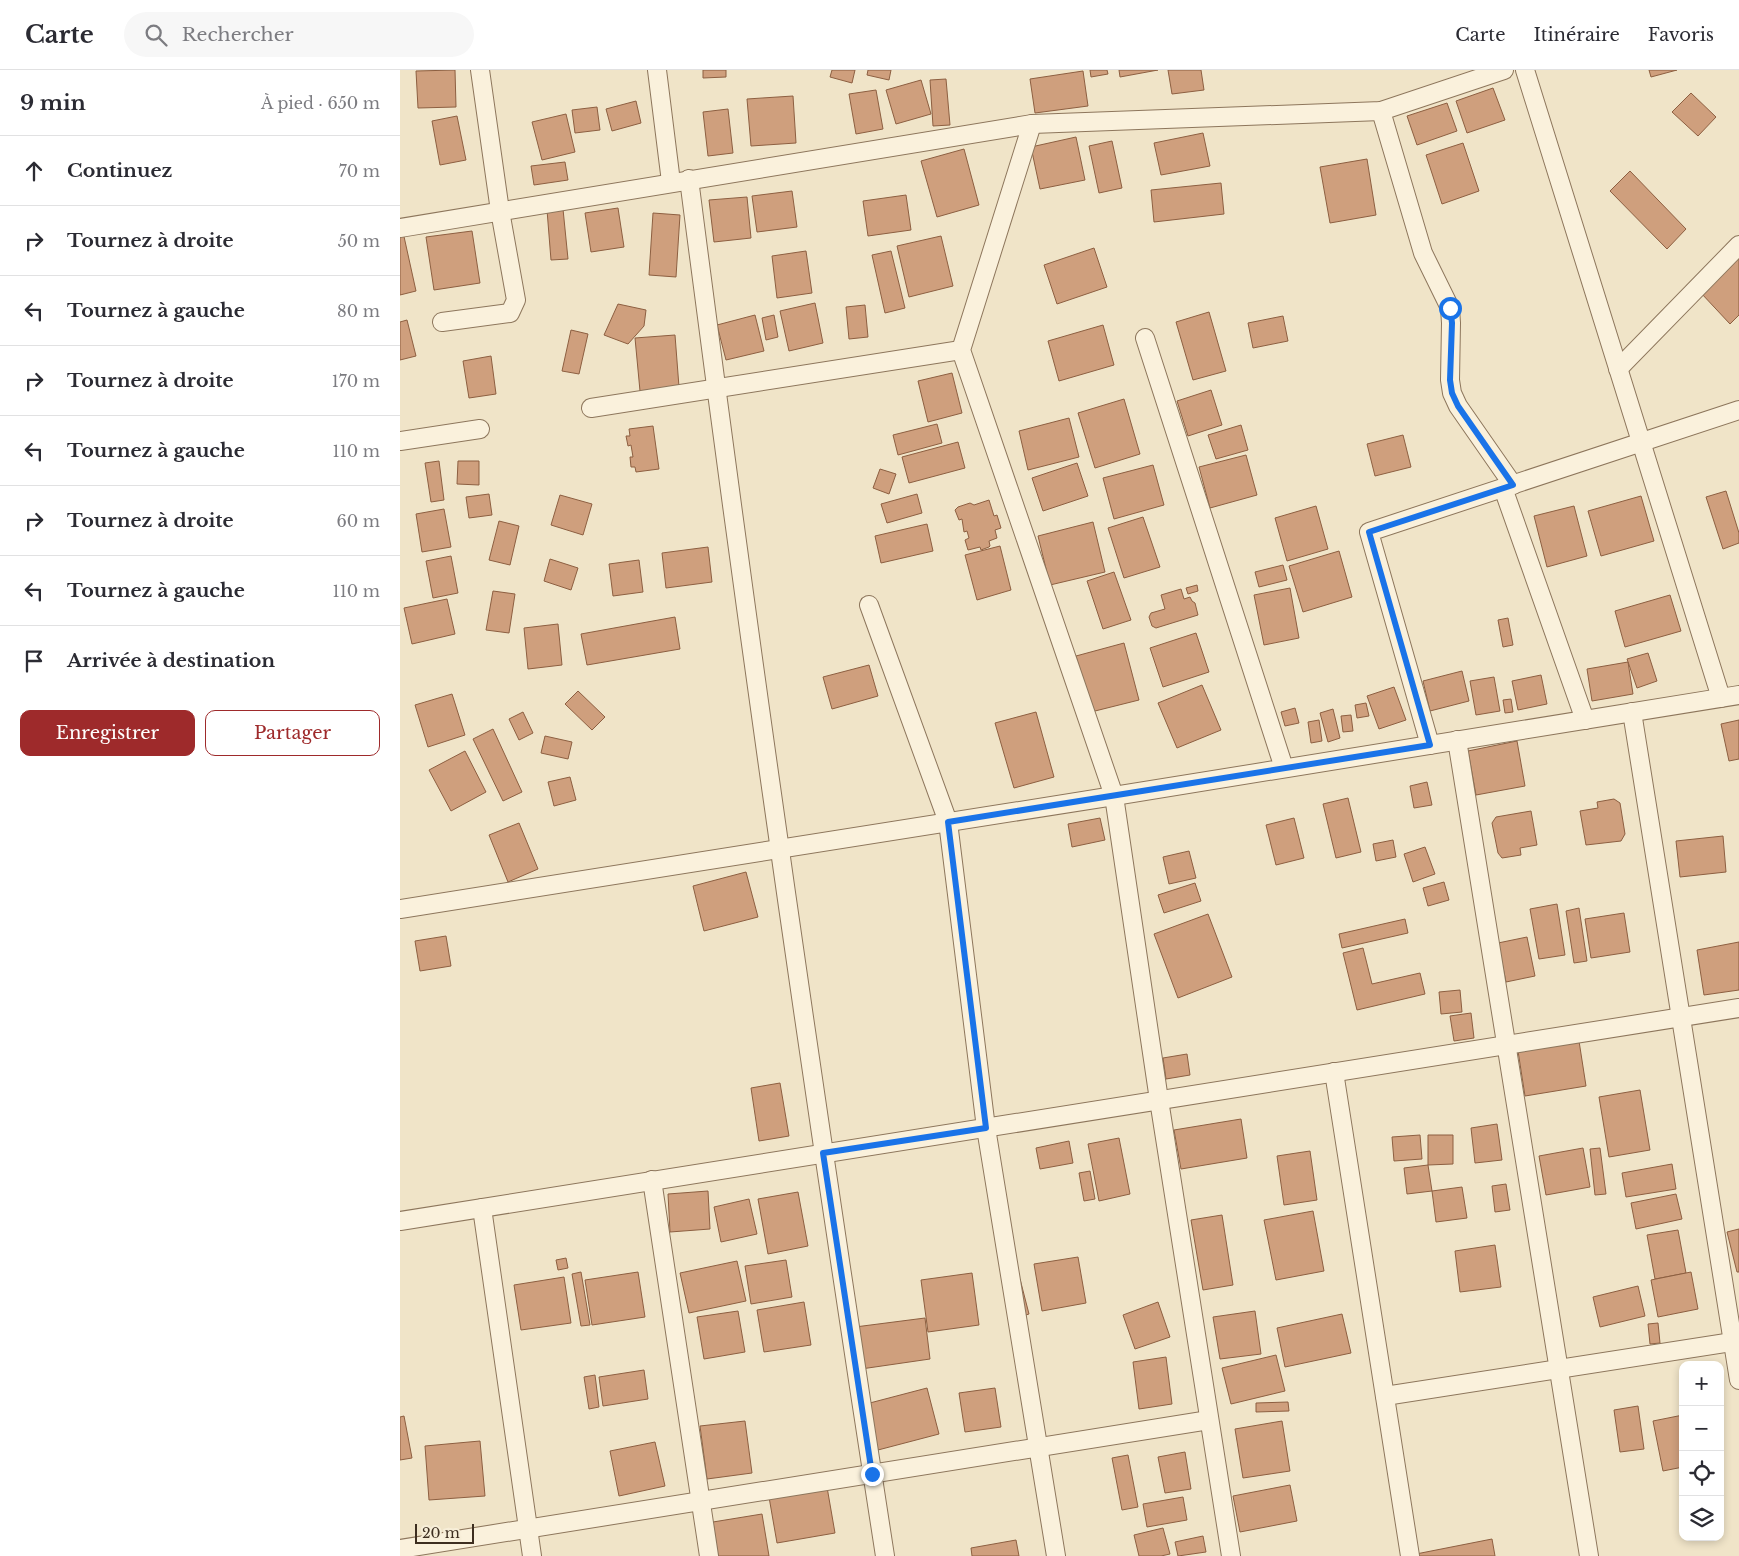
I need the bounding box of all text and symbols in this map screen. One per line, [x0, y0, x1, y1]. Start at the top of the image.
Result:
search box [124, 12, 474, 57]
text: Carte [25, 20, 94, 49]
icon: search [142, 21, 170, 49]
text: Rechercher [182, 23, 294, 46]
text: Carte [1455, 24, 1505, 46]
text: Itinéraire [1533, 24, 1620, 46]
text: Favoris [1648, 24, 1714, 46]
text: 9 min [20, 90, 86, 116]
text: À pied · 650 m [261, 93, 380, 113]
icon: ahead [20, 157, 48, 185]
text: Continuez [67, 159, 172, 182]
text: 70 m [339, 161, 380, 181]
icon: right [20, 227, 48, 255]
text: Tournez à droite [67, 229, 234, 252]
text: 50 m [338, 231, 380, 251]
icon: left [20, 297, 48, 325]
route start [1439, 297, 1462, 320]
text: Tournez à gauche [67, 299, 245, 322]
text: 80 m [337, 301, 380, 321]
icon: right [20, 367, 48, 395]
text: Tournez à droite [67, 369, 234, 392]
text: 170 m [332, 371, 380, 391]
icon: left [20, 437, 48, 465]
text: Tournez à gauche [67, 439, 245, 462]
text: 110 m [333, 441, 380, 461]
icon: right [20, 507, 48, 535]
text: Tournez à droite [67, 509, 234, 532]
text: 60 m [337, 511, 380, 531]
icon: left [20, 577, 48, 605]
text: Tournez à gauche [67, 579, 245, 602]
text: 110 m [333, 581, 380, 601]
icon: arrive [20, 647, 48, 675]
text: Arrivée à destination [67, 649, 275, 672]
button: Enregistrer [20, 710, 195, 756]
button: Partager [205, 710, 380, 756]
map controls [1679, 1361, 1724, 1541]
button: + [1679, 1361, 1724, 1406]
button: − [1679, 1406, 1724, 1451]
button: locate [1679, 1451, 1724, 1496]
route end [861, 1463, 884, 1486]
button: layers [1679, 1496, 1724, 1541]
scale bar [415, 1521, 474, 1544]
text: 20 m [422, 1524, 460, 1542]

